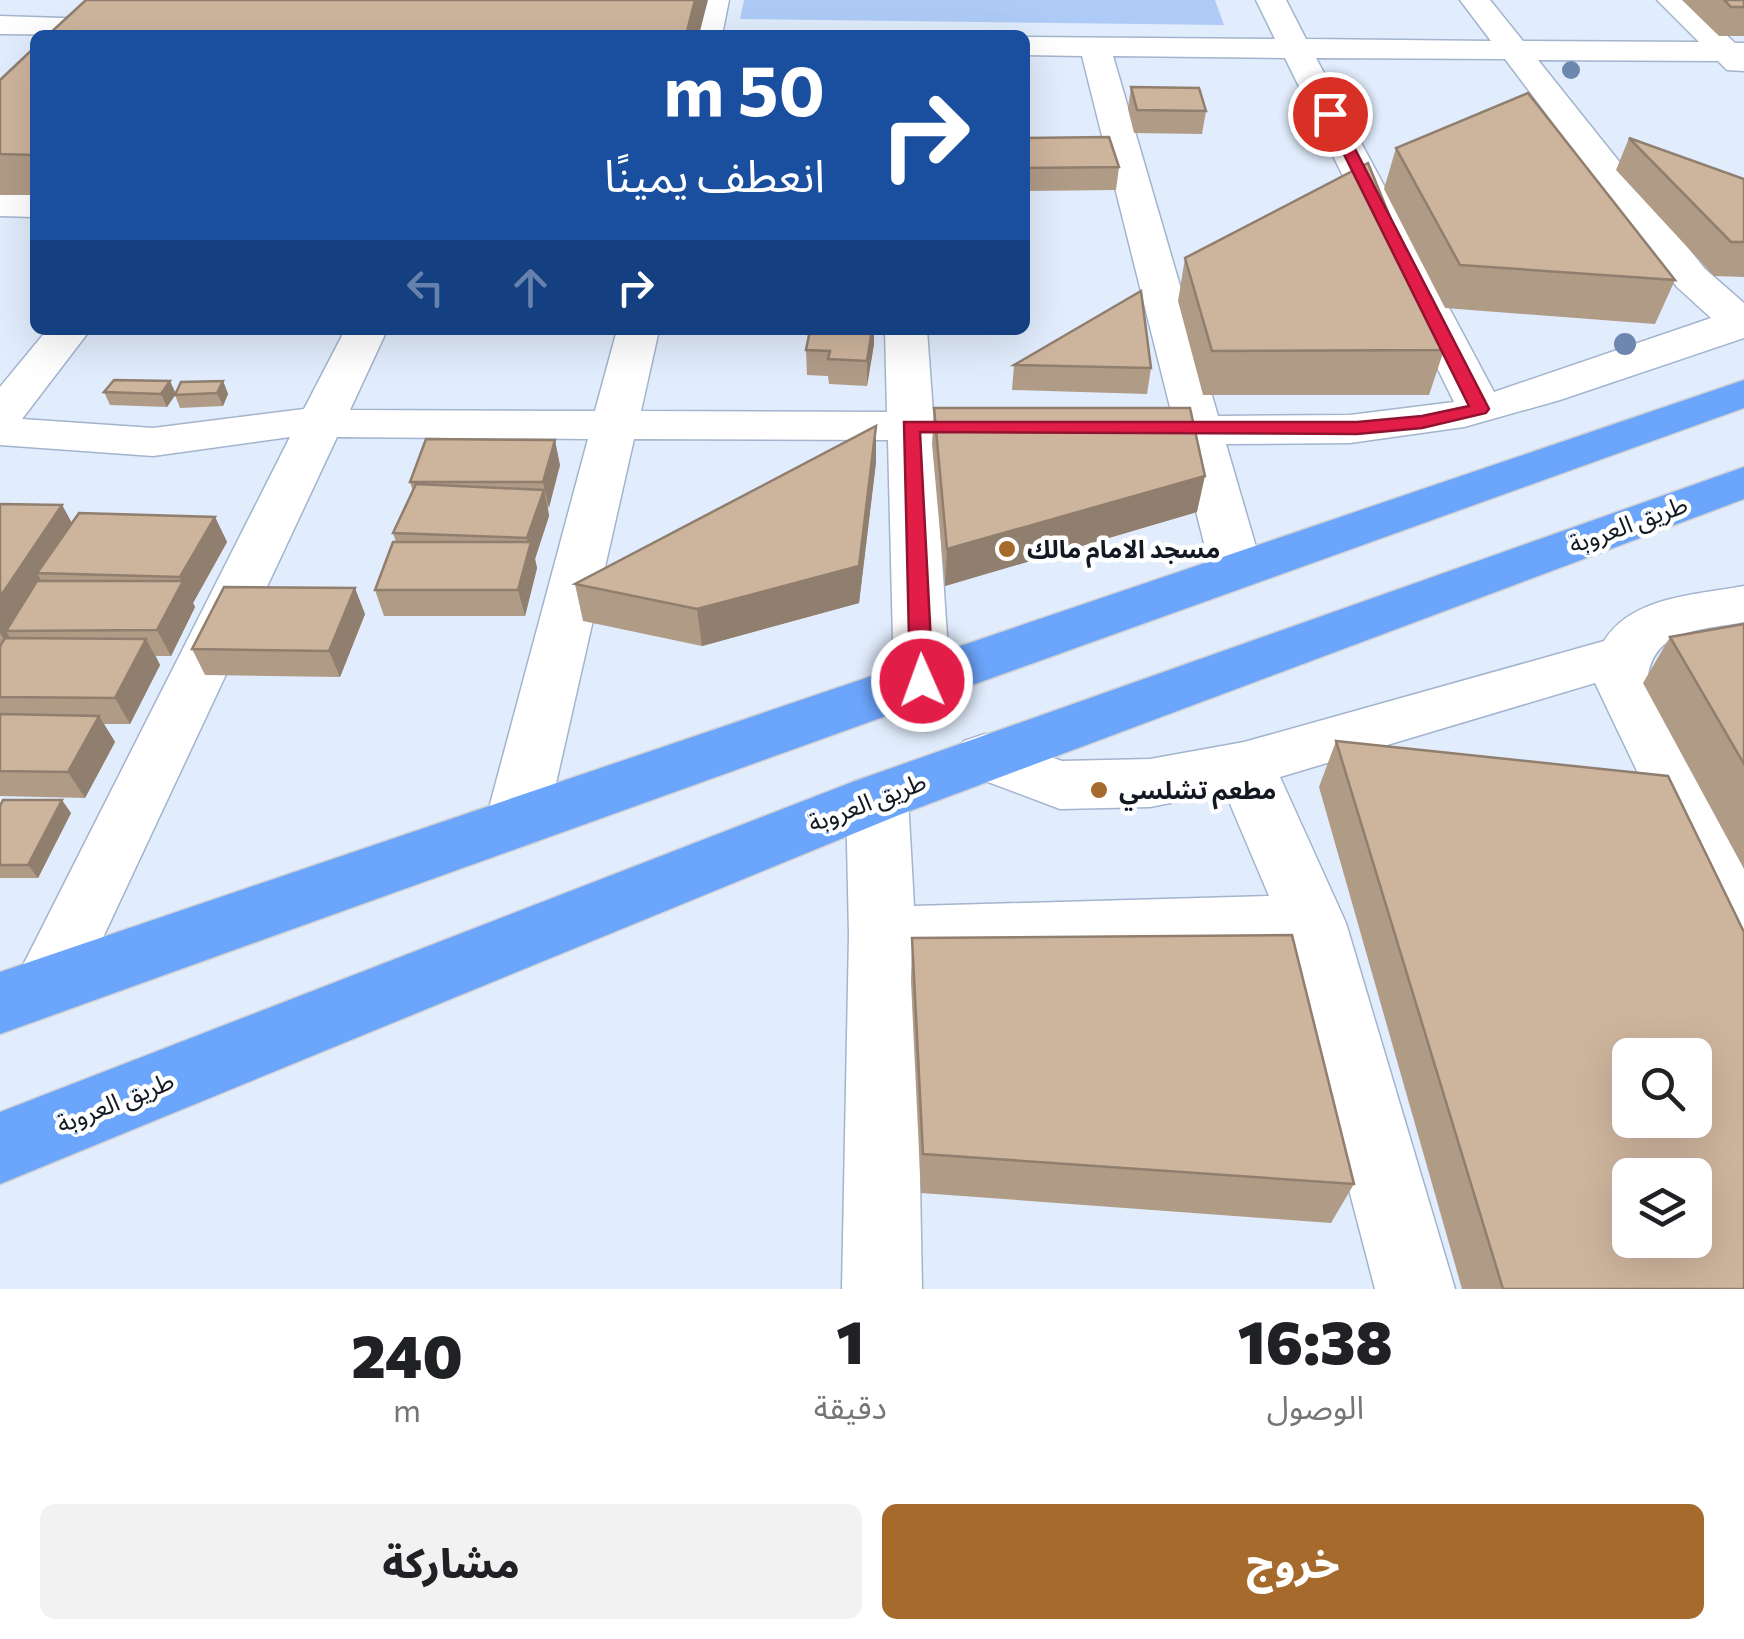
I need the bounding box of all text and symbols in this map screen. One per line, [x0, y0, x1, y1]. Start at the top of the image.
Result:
text: 50 m [663, 45, 825, 130]
icon: right [860, 70, 990, 200]
pin [1288, 72, 1373, 157]
icon: arrive [1303, 87, 1358, 142]
text: انعطف يمينًا [604, 146, 825, 201]
icon: left [398, 260, 453, 315]
icon: ahead [503, 260, 558, 315]
icon: right [608, 260, 663, 315]
street label: طريق العروبة [1564, 488, 1692, 560]
place label: مسجد الامام مالك [1027, 533, 1220, 568]
marker: مسجد الامام مالك [996, 538, 1018, 560]
position arrow [870, 629, 974, 733]
street label: طريق العروبة [803, 765, 931, 839]
place label: مطعم تشلسي [1119, 774, 1276, 811]
marker: مطعم تشلسي [1088, 779, 1110, 801]
map controls [1612, 1038, 1712, 1258]
button: search [1612, 1038, 1712, 1138]
street label: طريق العروبة [52, 1064, 178, 1140]
button: layers [1612, 1158, 1712, 1258]
text: 1 [836, 1303, 864, 1376]
text: 16:38 [1238, 1303, 1393, 1376]
text: 240 [351, 1317, 463, 1390]
text: دقيقة [814, 1386, 887, 1426]
text: الوصول [1267, 1386, 1364, 1426]
text: m [393, 1389, 421, 1429]
button: مشاركة [40, 1504, 862, 1619]
button: خروج [882, 1504, 1704, 1619]

